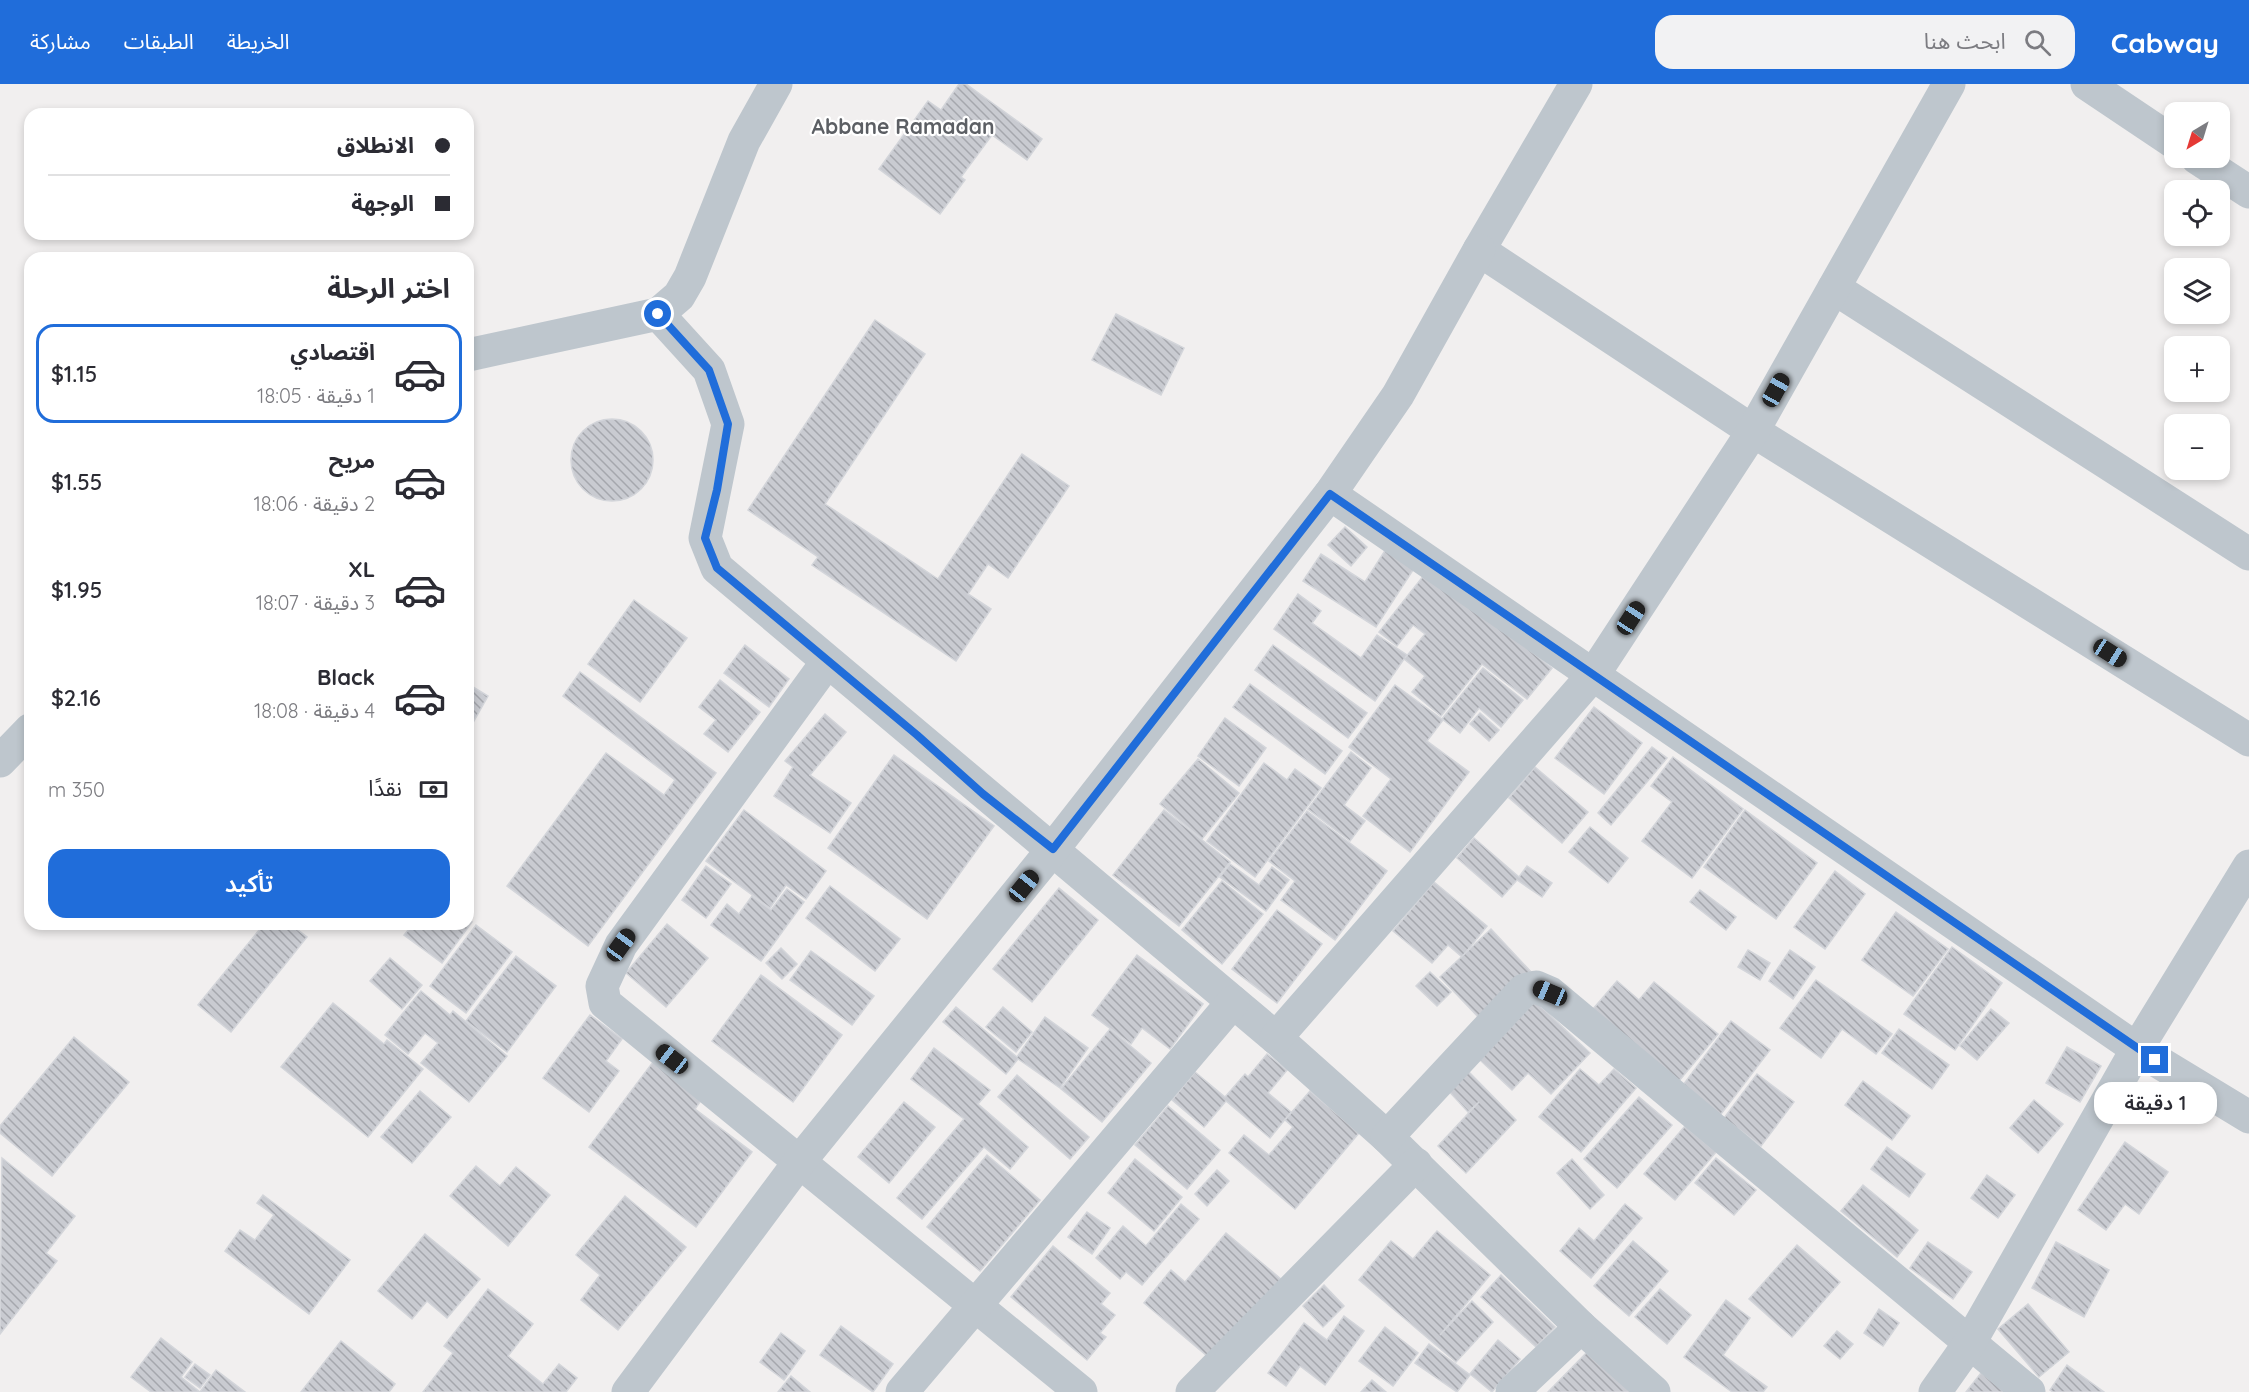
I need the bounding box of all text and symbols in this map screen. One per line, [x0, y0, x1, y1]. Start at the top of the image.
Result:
search box [1655, 15, 2075, 69]
text: Cabway [2111, 25, 2219, 60]
icon: search [2021, 26, 2054, 59]
text: ابحث هنا [1924, 27, 2006, 55]
text: مشاركة [30, 28, 91, 54]
text: الطبقات [124, 28, 194, 54]
text: الخريطة [227, 28, 290, 54]
north arrow [2164, 102, 2230, 168]
map controls [2164, 102, 2230, 480]
district label: Abbane Ramadan [812, 113, 994, 139]
text: الانطلاق [337, 131, 414, 159]
button: locate [2164, 180, 2230, 246]
text: الوجهة [351, 189, 414, 217]
button: layers [2164, 258, 2230, 324]
text: اختر الرحلة [327, 271, 450, 305]
route start [644, 300, 671, 327]
button: + [2164, 336, 2230, 402]
text: اقتصادي [290, 338, 375, 366]
icon: car [393, 347, 447, 401]
text: $1.15 [51, 360, 97, 388]
car [1759, 370, 1793, 410]
text: 1 دقيقة · 18:05 [257, 383, 375, 408]
button: − [2164, 414, 2230, 480]
text: مريح [329, 446, 375, 474]
icon: car [393, 455, 447, 509]
text: $1.55 [51, 468, 102, 496]
text: 2 دقيقة · 18:06 [253, 491, 375, 516]
text: XL [348, 555, 375, 583]
icon: car [393, 563, 447, 617]
text: $1.95 [51, 576, 102, 604]
text: 3 دقيقة · 18:07 [256, 590, 375, 615]
car [1614, 598, 1648, 638]
car [2090, 636, 2130, 670]
text: Black [317, 663, 375, 691]
icon: car [393, 671, 447, 725]
text: $2.16 [51, 684, 101, 712]
text: 4 دقيقة · 18:08 [254, 698, 375, 723]
icon: cash [417, 773, 450, 806]
text: نقدًا [368, 774, 402, 802]
text: 350 m [48, 777, 105, 802]
button: تأكيد [48, 849, 450, 918]
car [1006, 866, 1042, 906]
car [603, 925, 639, 965]
car [1530, 978, 1570, 1008]
car [652, 1041, 692, 1077]
route end [2141, 1046, 2168, 1073]
callout: 1 دقيقة [2094, 1081, 2216, 1123]
text: 1 دقيقة [2125, 1090, 2186, 1115]

